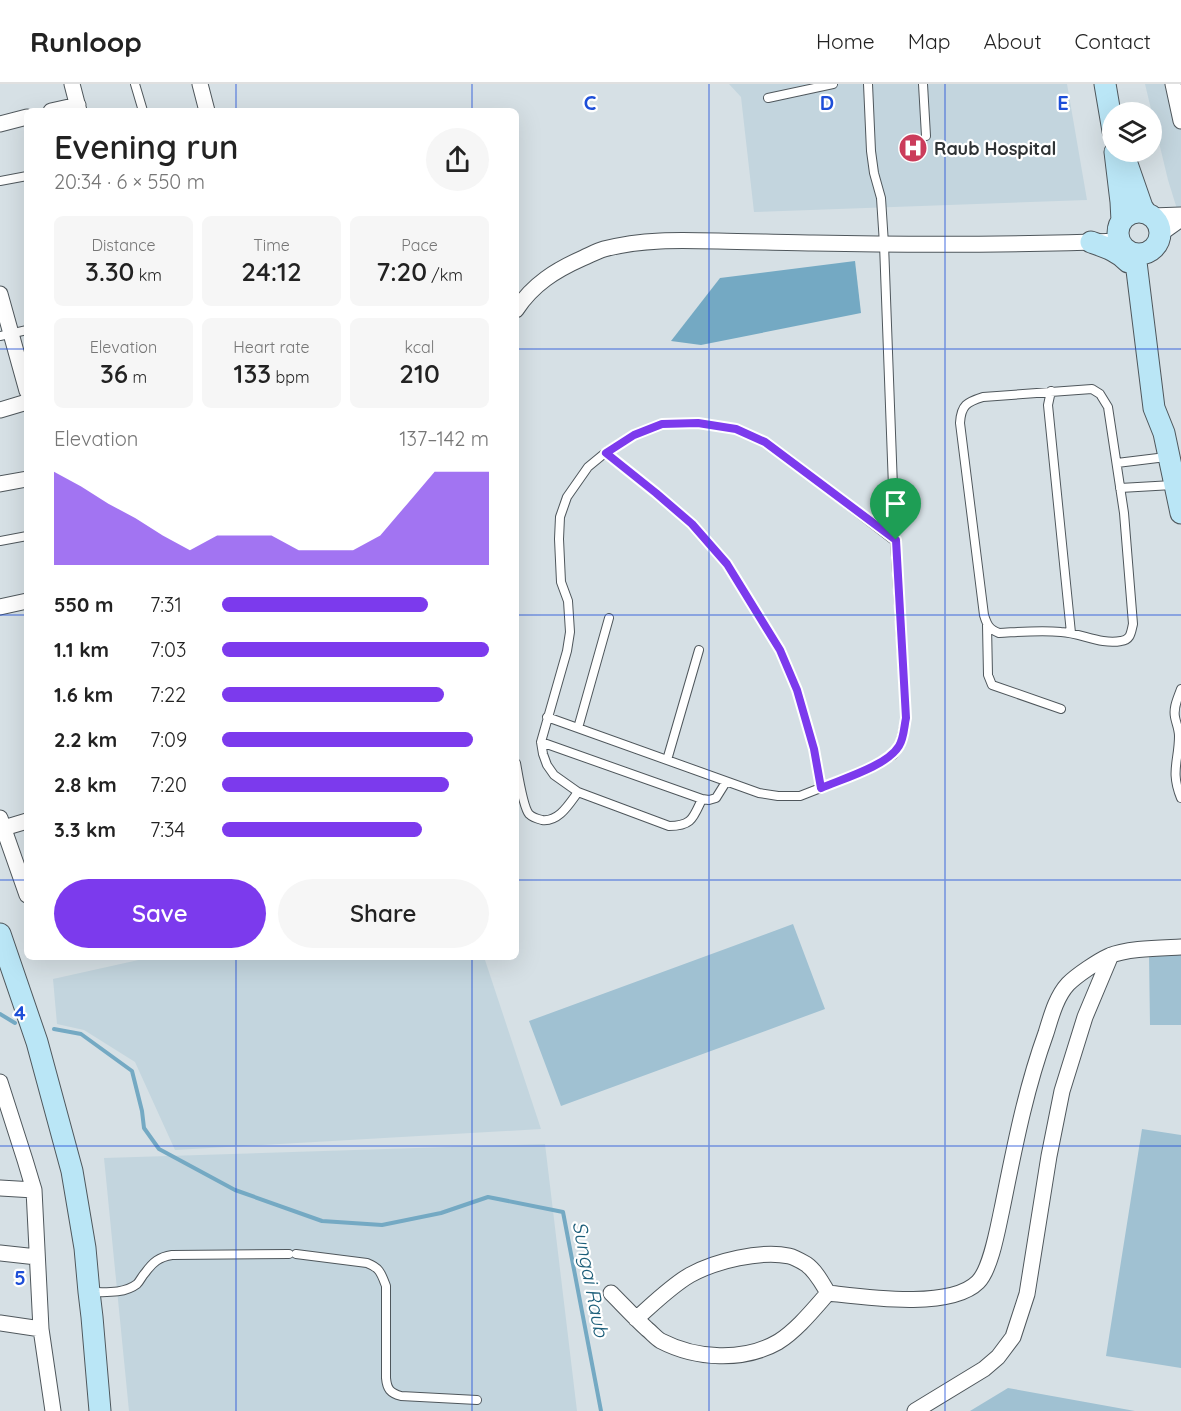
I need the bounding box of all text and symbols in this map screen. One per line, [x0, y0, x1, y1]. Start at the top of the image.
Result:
text: Runloop [30, 24, 142, 59]
text: Home [816, 28, 875, 54]
text: Map [908, 28, 951, 54]
text: About [984, 28, 1042, 54]
text: Contact [1075, 28, 1151, 54]
text: C [584, 90, 597, 115]
text: D [820, 90, 834, 115]
text: E [1057, 90, 1069, 115]
map controls [1102, 102, 1162, 162]
button: layers [1102, 102, 1162, 162]
text: Evening run [54, 126, 239, 167]
button: share [426, 128, 489, 191]
hospital icon: Raub Hospital [897, 132, 929, 164]
place label: Raub Hospital [934, 137, 1056, 160]
text: 20:34 · 6 × 550 m [54, 169, 205, 194]
text: Distance [91, 235, 156, 255]
text: Time [253, 235, 290, 255]
text: Pace [401, 235, 438, 255]
text: 3.30 [85, 255, 134, 288]
text: 24:12 [241, 255, 302, 288]
text: 7:20 [376, 255, 427, 288]
text: km [134, 265, 162, 285]
text: /km [427, 265, 463, 285]
text: Elevation [90, 337, 157, 357]
text: Heart rate [233, 337, 310, 357]
text: kcal [405, 337, 434, 357]
text: 36 [100, 357, 128, 390]
text: 133 [233, 357, 271, 390]
text: 210 [399, 357, 440, 390]
text: m [128, 367, 147, 387]
text: bpm [271, 367, 310, 387]
text: Elevation [54, 426, 138, 451]
text: 137–142 m [399, 426, 489, 451]
pin [870, 478, 921, 540]
icon: arrive [879, 487, 912, 520]
text: 550 m [54, 592, 113, 617]
text: 7:31 [150, 592, 182, 617]
text: 1.1 km [54, 637, 109, 662]
text: 7:03 [150, 637, 186, 662]
text: 1.6 km [54, 682, 113, 707]
text: 7:22 [150, 682, 186, 707]
text: 2.2 km [54, 727, 117, 752]
text: 7:09 [150, 727, 187, 752]
text: 2.8 km [54, 772, 117, 797]
text: 7:20 [150, 772, 187, 797]
text: 3.3 km [54, 817, 116, 842]
text: 7:34 [150, 817, 185, 842]
button: Save [54, 879, 266, 948]
button: Share [278, 879, 489, 948]
text: 4 [14, 1000, 26, 1025]
water label: Sungai Raub [568, 1219, 615, 1340]
text: 5 [14, 1265, 26, 1290]

